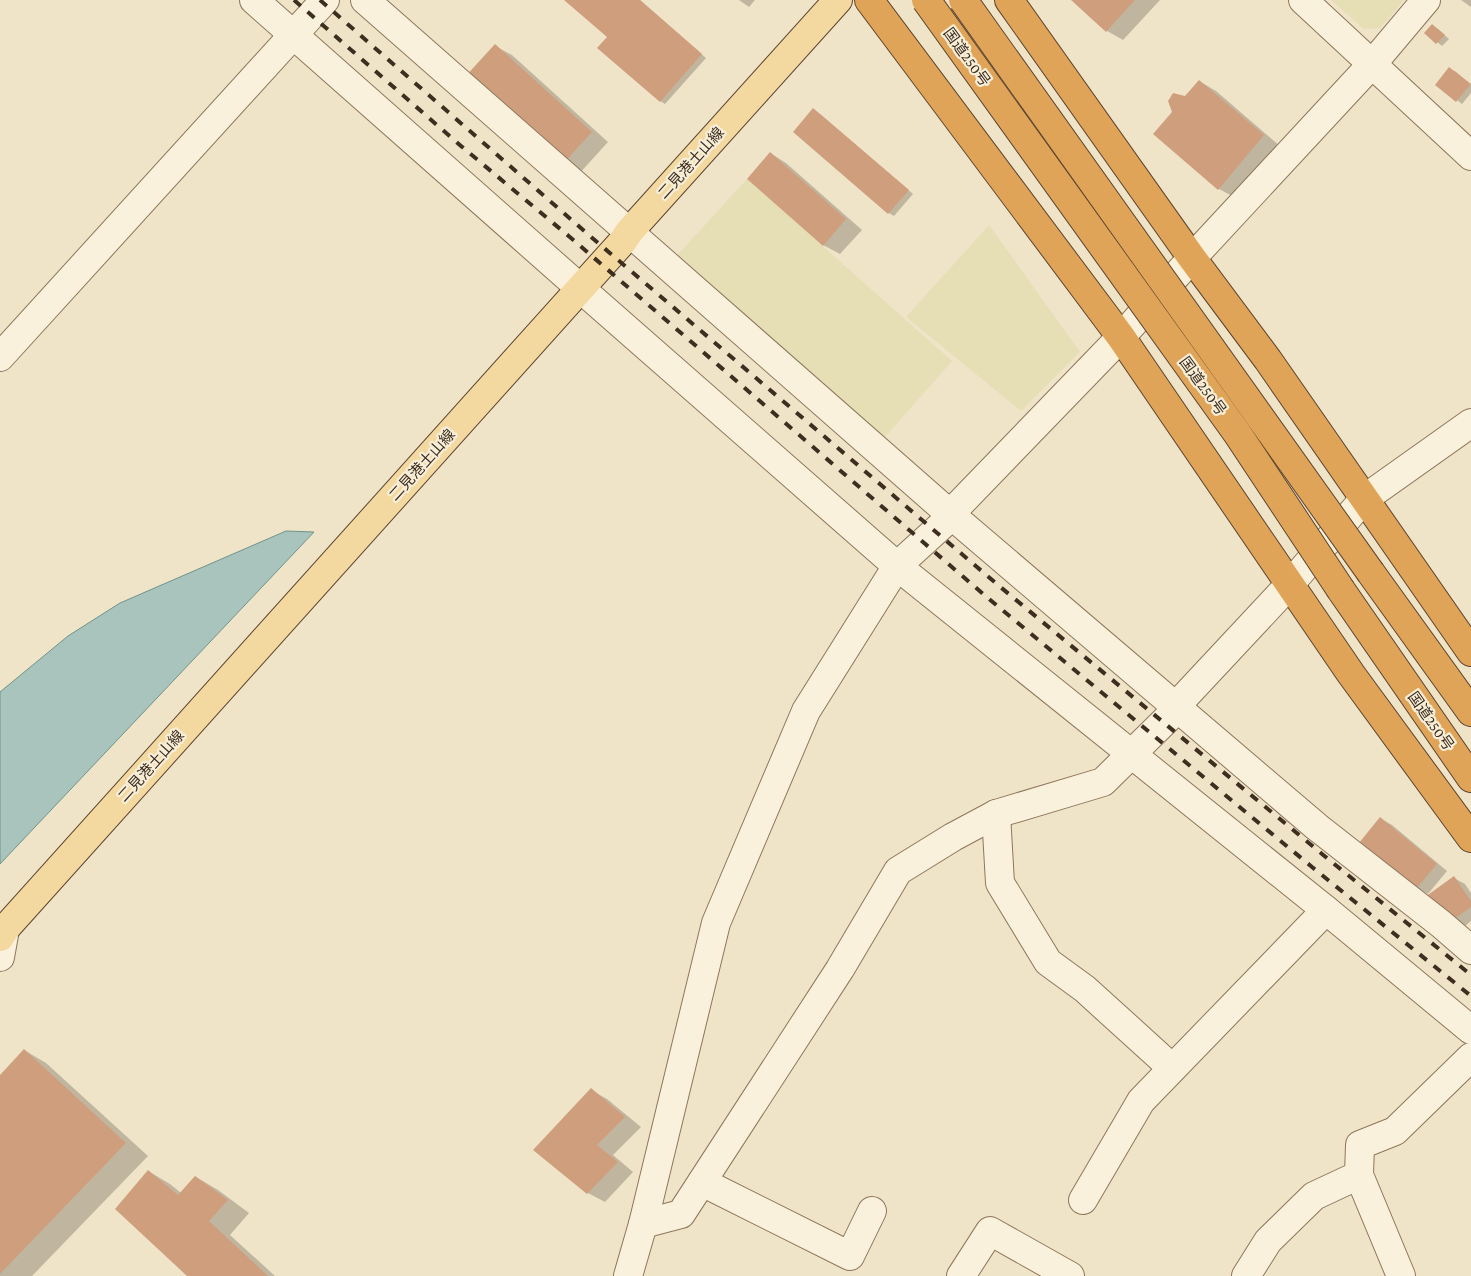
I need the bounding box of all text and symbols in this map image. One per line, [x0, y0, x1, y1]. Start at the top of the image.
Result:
street label: 国道250号 [941, 25, 993, 89]
street label: 二見港土山線 [655, 124, 727, 202]
street label: 国道250号 [1177, 354, 1229, 418]
street label: 二見港土山線 [386, 426, 458, 504]
street label: 国道250号 [1405, 689, 1457, 753]
street label: 二見港土山線 [115, 727, 187, 805]

